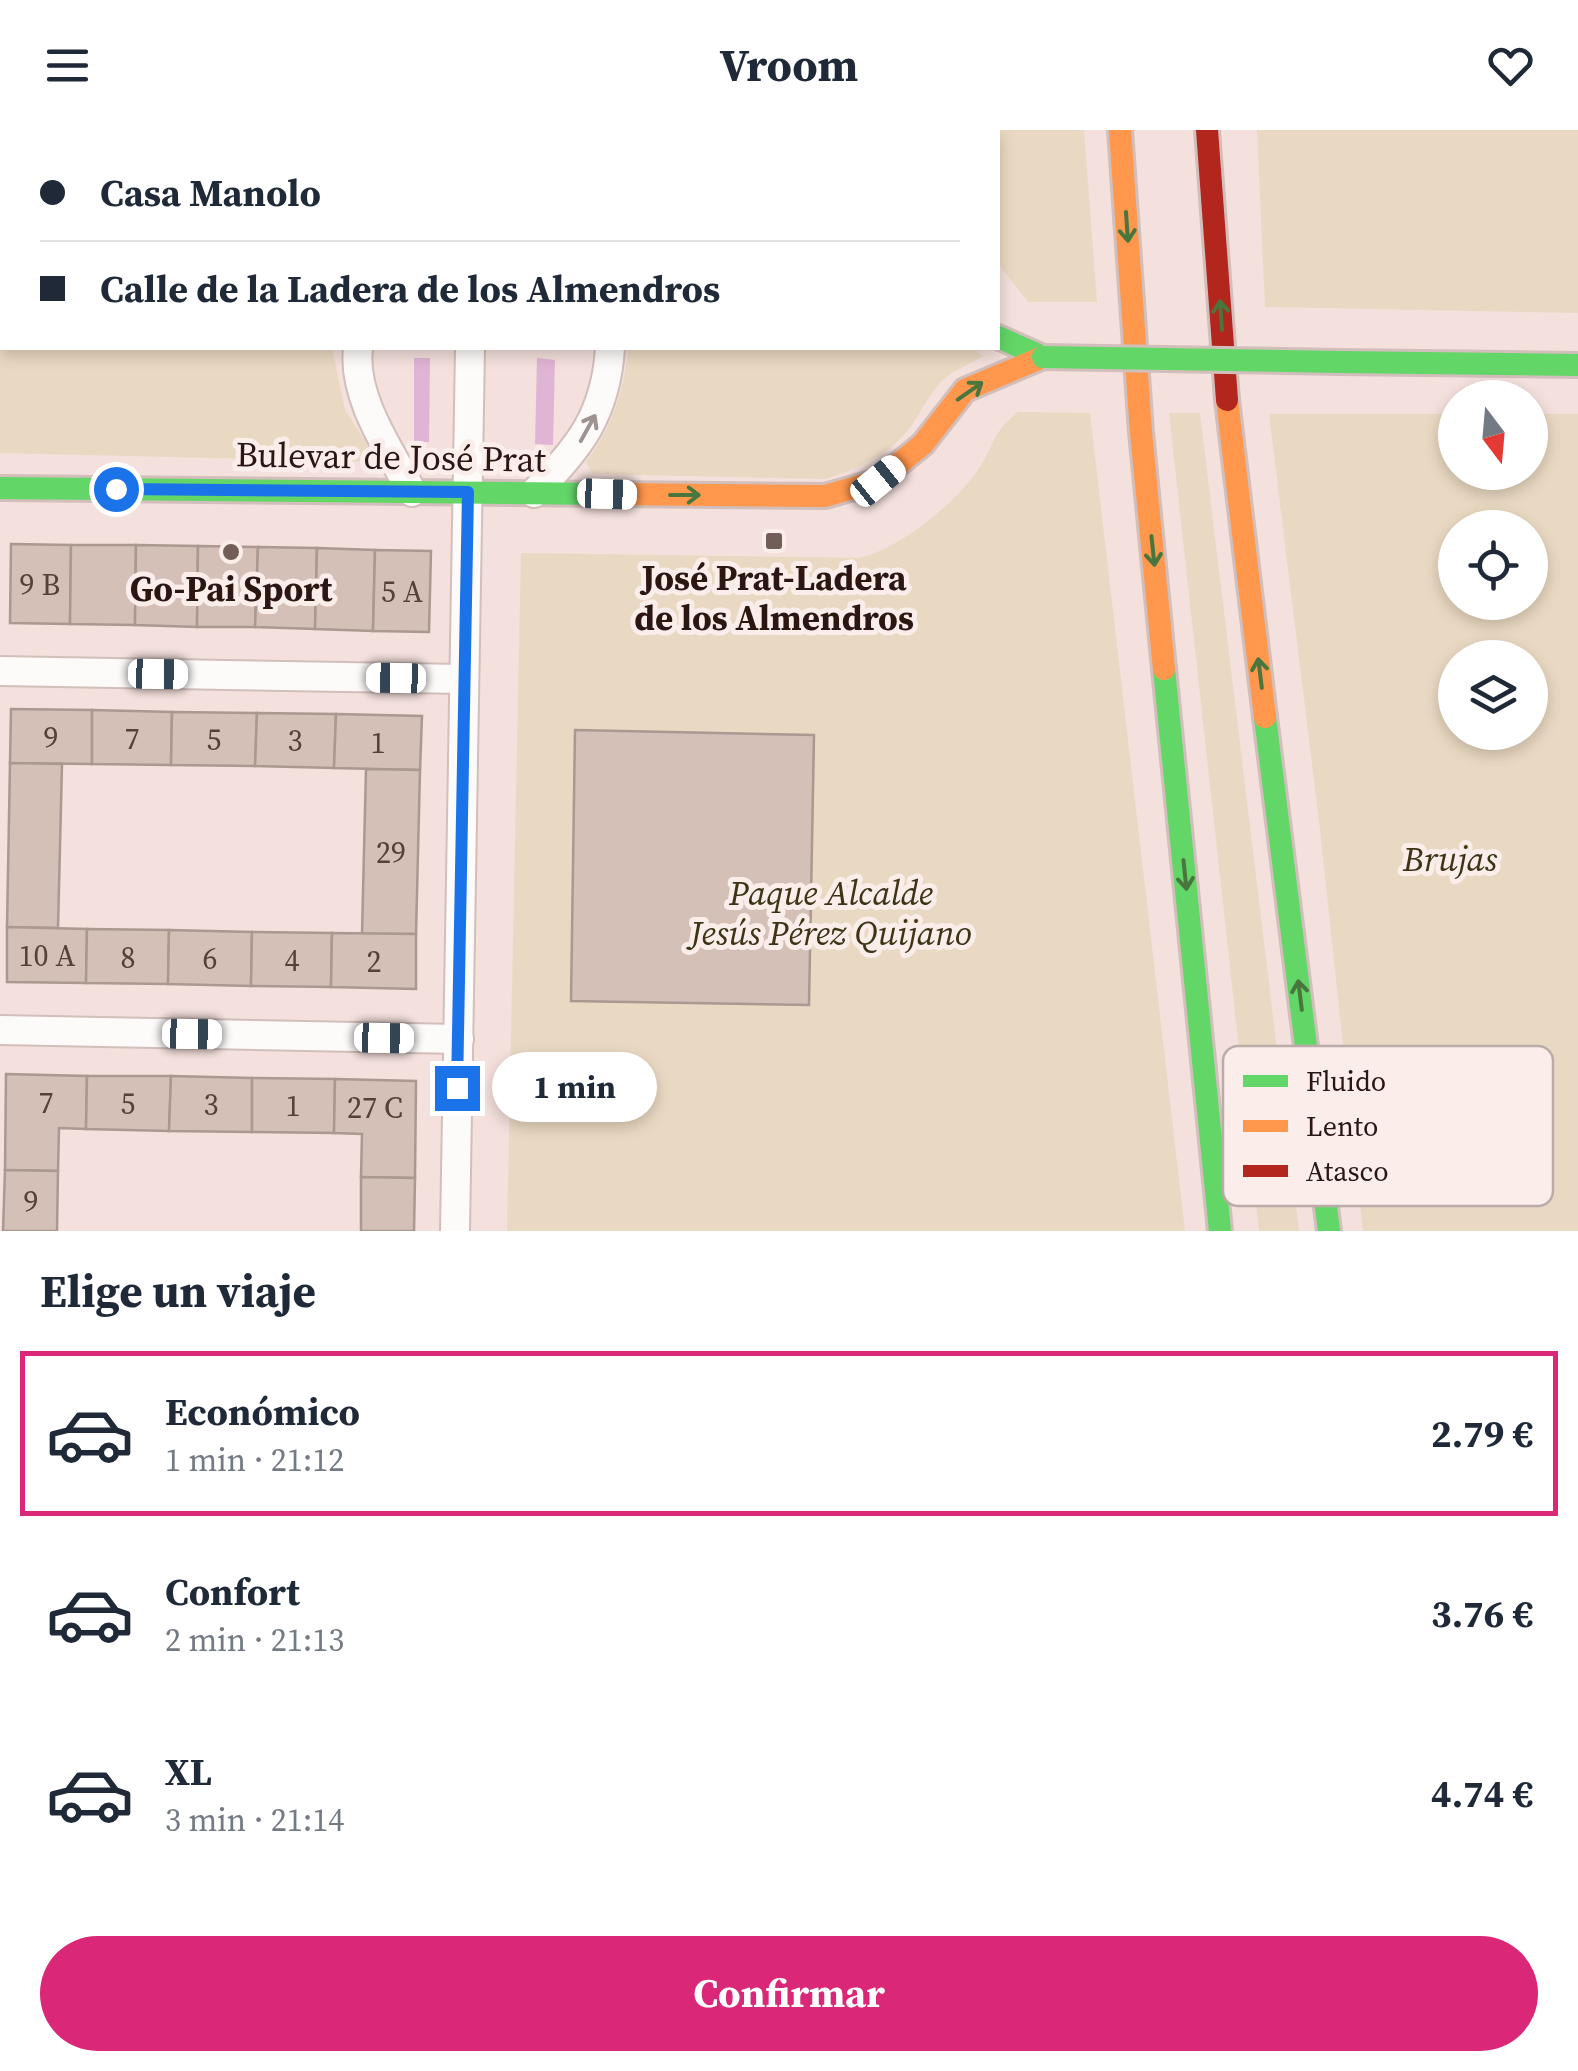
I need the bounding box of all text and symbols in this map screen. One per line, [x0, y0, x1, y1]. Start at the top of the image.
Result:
text: Vroom [720, 34, 858, 96]
icon: menu [40, 38, 95, 93]
icon: heart [1483, 38, 1538, 93]
text: Casa Manolo [100, 167, 321, 219]
one-way arrow [1117, 211, 1136, 243]
text: Calle de la Ladera de los Almendros [100, 263, 720, 315]
one-way arrow [1211, 299, 1230, 331]
north arrow [1438, 380, 1548, 490]
map controls [1438, 380, 1548, 750]
one-way arrow [956, 381, 983, 402]
one-way arrow [579, 414, 598, 444]
street label: Bulevar de José Prat [236, 430, 547, 484]
car [845, 450, 911, 512]
route start [94, 467, 139, 512]
car [576, 478, 638, 510]
one-way arrow [668, 486, 700, 504]
button: locate [1438, 510, 1548, 620]
marker: José Prat-Ladera de los Almendros [763, 530, 785, 552]
one-way arrow [1144, 535, 1163, 567]
marker: Go-Pai Sport [220, 541, 242, 563]
place label: José Prat-Ladera de los Almendros [634, 554, 914, 642]
house number: 9 B [20, 564, 60, 605]
place label: Go-Pai Sport [130, 565, 333, 613]
house number: 5 A [381, 571, 423, 612]
button: layers [1438, 640, 1548, 750]
one-way arrow [1250, 657, 1268, 689]
car [128, 658, 188, 690]
car [366, 662, 426, 694]
house number: 9 [44, 717, 59, 758]
house number: 7 [125, 718, 140, 759]
house number: 5 [207, 719, 222, 760]
house number: 3 [288, 720, 303, 761]
house number: 1 [371, 722, 386, 763]
house number: 29 [376, 832, 406, 873]
park label: Brujas [1402, 835, 1498, 883]
one-way arrow [1176, 858, 1195, 890]
park label: Paque Alcalde Jesús Pérez Quijano [685, 869, 972, 957]
house number: 10 A [19, 935, 76, 976]
house number: 8 [121, 937, 136, 978]
house number: 6 [203, 938, 218, 979]
house number: 4 [285, 940, 300, 981]
house number: 2 [367, 941, 382, 982]
one-way arrow [1290, 980, 1309, 1012]
car [162, 1018, 222, 1050]
car [354, 1022, 414, 1054]
legend [1223, 1046, 1553, 1206]
callout: 1 min [492, 1053, 657, 1123]
text: Fluido [1306, 1062, 1386, 1100]
text: 1 min [533, 1065, 616, 1109]
route end [435, 1066, 480, 1111]
house number: 7 [39, 1082, 54, 1123]
house number: 5 [121, 1083, 136, 1124]
house number: 3 [204, 1084, 219, 1125]
house number: 1 [286, 1085, 301, 1126]
house number: 27 C [347, 1087, 403, 1128]
text: Lento [1306, 1107, 1378, 1145]
text: Atasco [1306, 1152, 1389, 1190]
house number: 9 [24, 1181, 39, 1222]
text: Elige un viaje [40, 1260, 316, 1322]
text: Económico [165, 1386, 360, 1438]
icon: car [45, 1389, 135, 1479]
text: 2.79 € [1431, 1408, 1533, 1460]
text: 1 min · 21:12 [165, 1438, 344, 1482]
text: Confort [165, 1566, 300, 1618]
icon: car [45, 1569, 135, 1659]
text: 3.76 € [1431, 1588, 1533, 1640]
text: 2 min · 21:13 [165, 1618, 344, 1662]
text: XL [165, 1746, 212, 1798]
icon: car [45, 1749, 135, 1839]
text: 4.74 € [1431, 1768, 1533, 1820]
text: 3 min · 21:14 [165, 1798, 344, 1842]
button: Confirmar [40, 1936, 1538, 2051]

